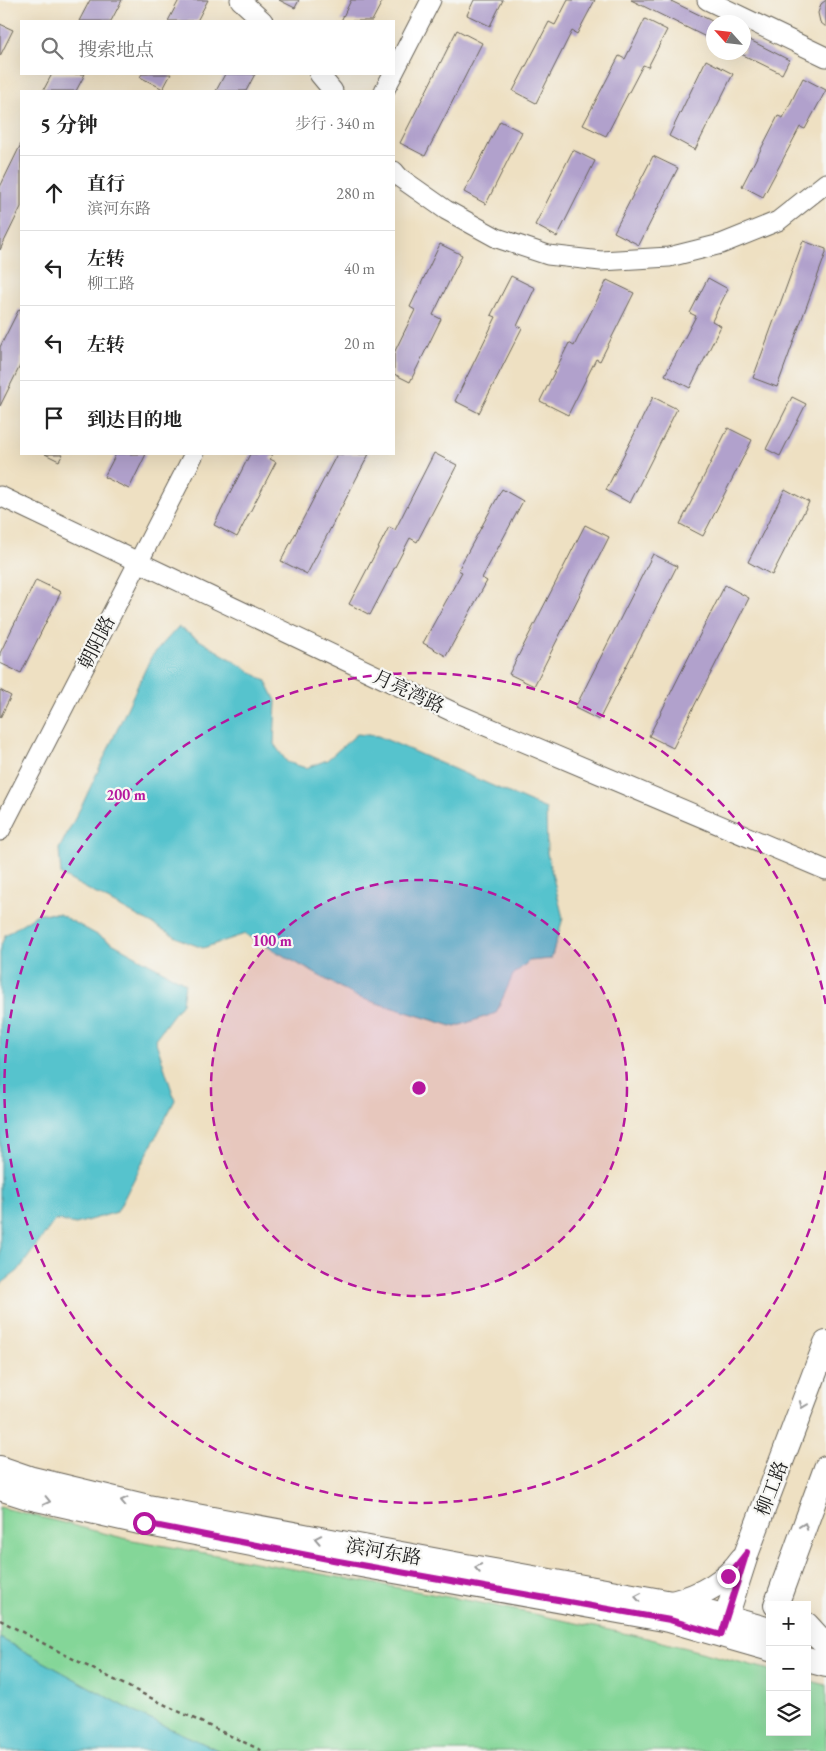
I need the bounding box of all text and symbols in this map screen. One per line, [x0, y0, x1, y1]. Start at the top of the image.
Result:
north arrow [706, 15, 751, 60]
search box [20, 20, 395, 75]
icon: search [38, 34, 66, 62]
text: 搜索地点 [78, 37, 154, 62]
text: 5 分钟 [40, 111, 98, 138]
text: 步行 · 340 m [295, 113, 375, 134]
text: 直行 [87, 171, 125, 196]
icon: ahead [40, 179, 68, 207]
text: 280 m [336, 183, 375, 204]
text: 滨河东路 [87, 198, 151, 219]
text: 左转 [87, 246, 125, 271]
icon: left [40, 254, 68, 282]
text: 40 m [344, 258, 375, 279]
text: 柳工路 [87, 273, 135, 294]
icon: left [40, 329, 68, 357]
text: 左转 [87, 332, 125, 357]
text: 20 m [344, 333, 375, 354]
icon: arrive [40, 404, 68, 432]
text: 到达目的地 [87, 407, 182, 432]
street label: 朝阳路 [72, 611, 121, 673]
street label: 月亮湾路 [369, 664, 449, 719]
text: 200 m [106, 785, 146, 804]
text: 100 m [252, 931, 292, 950]
centre of rings [410, 1079, 428, 1097]
one-way arrow [799, 1401, 809, 1409]
street label: 柳工路 [750, 1457, 793, 1519]
one-way arrow [42, 1495, 51, 1506]
one-way arrow [120, 1496, 129, 1507]
route start [133, 1512, 156, 1535]
one-way arrow [798, 1522, 809, 1531]
street label: 滨河东路 [344, 1533, 424, 1570]
one-way arrow [314, 1535, 322, 1545]
one-way arrow [474, 1564, 482, 1574]
route end [717, 1565, 740, 1588]
one-way arrow [634, 1592, 642, 1602]
map controls [766, 1601, 811, 1736]
button: + [766, 1601, 811, 1646]
button: − [766, 1646, 811, 1691]
button: layers [766, 1691, 811, 1736]

